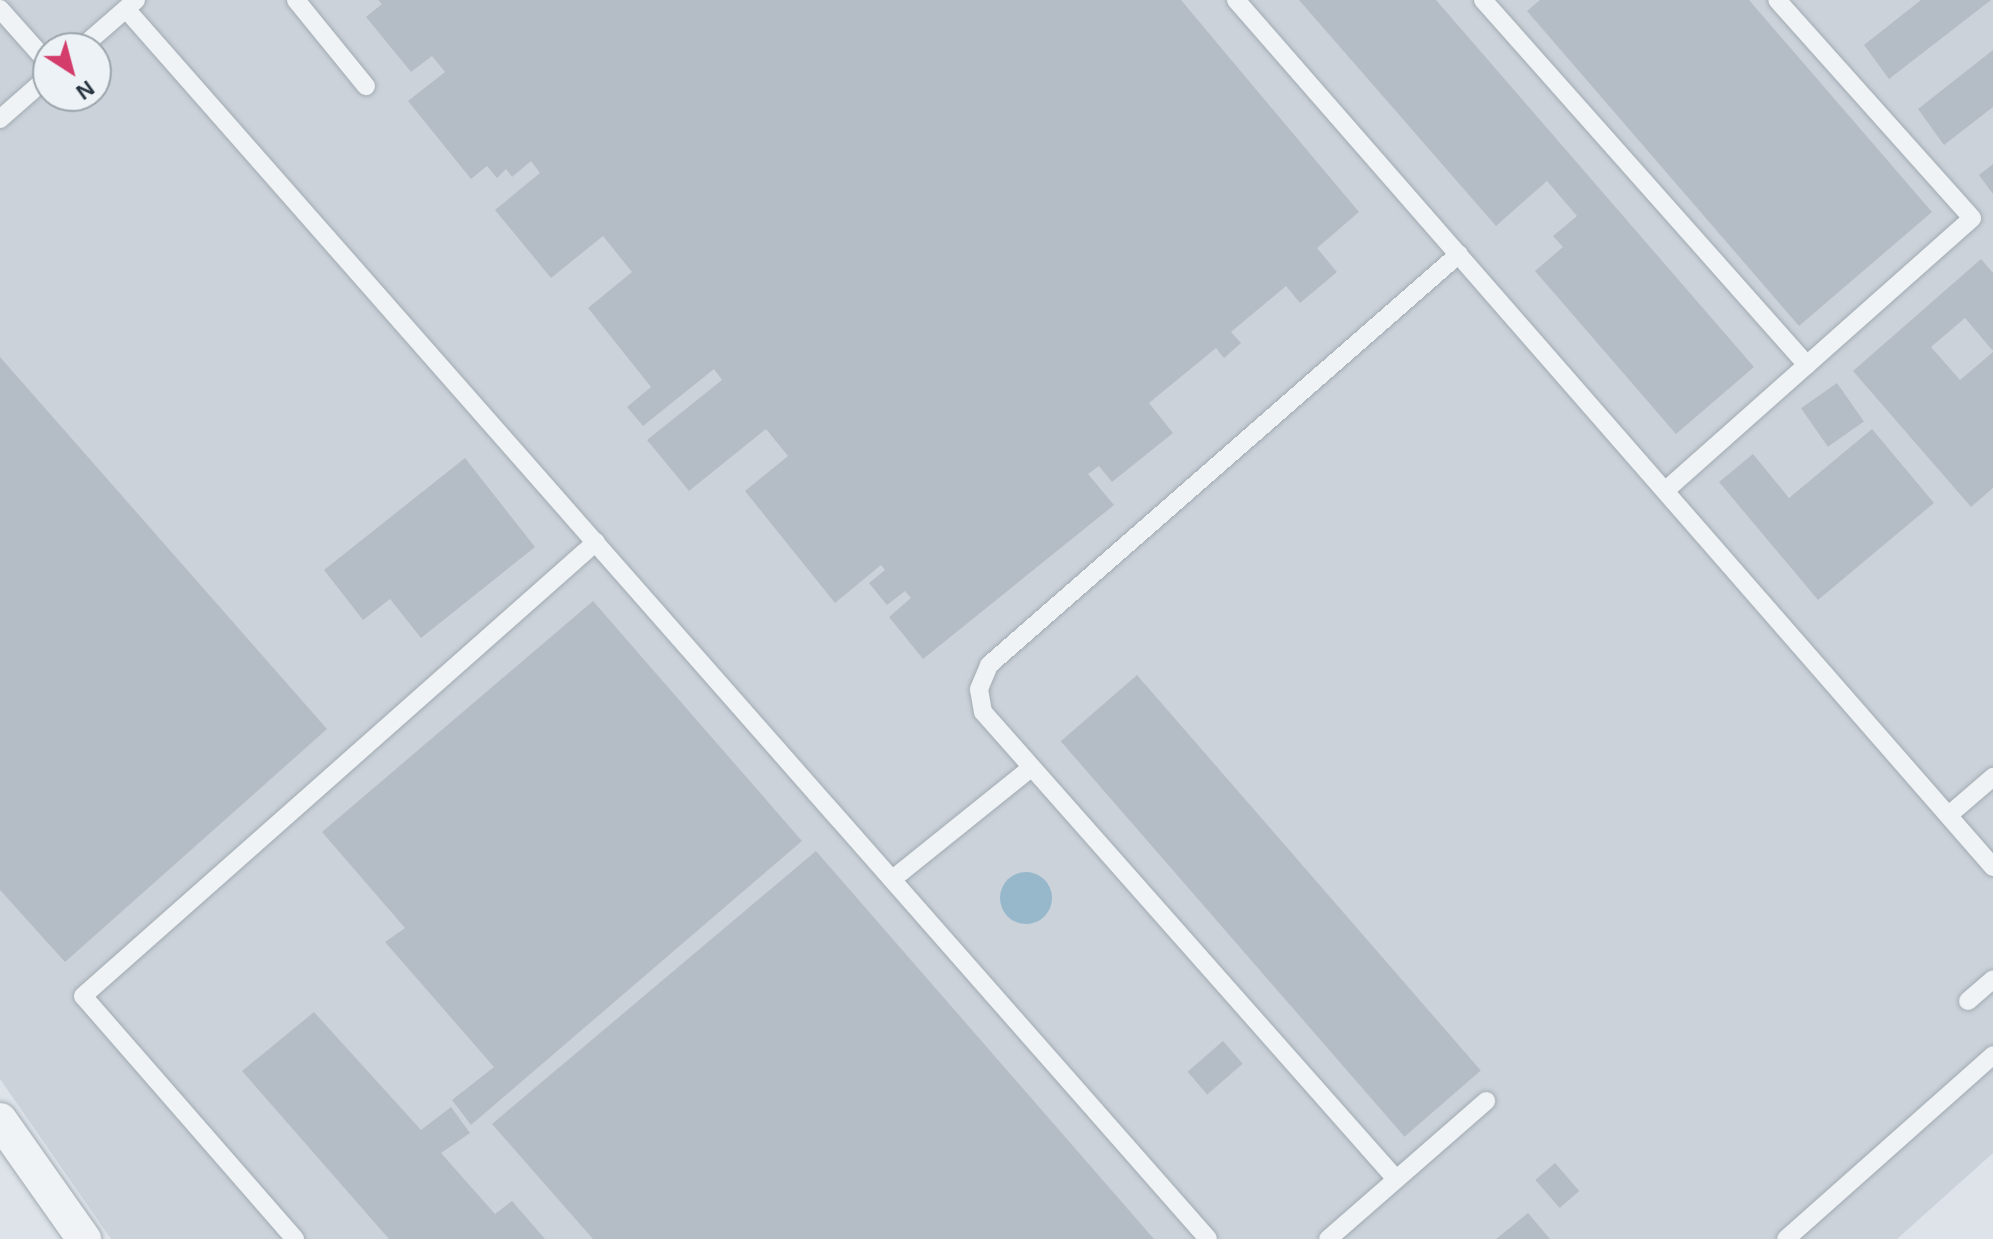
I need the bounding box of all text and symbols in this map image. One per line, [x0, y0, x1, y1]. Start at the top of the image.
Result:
north arrow [32, 32, 112, 112]
text: N [71, 75, 99, 105]

